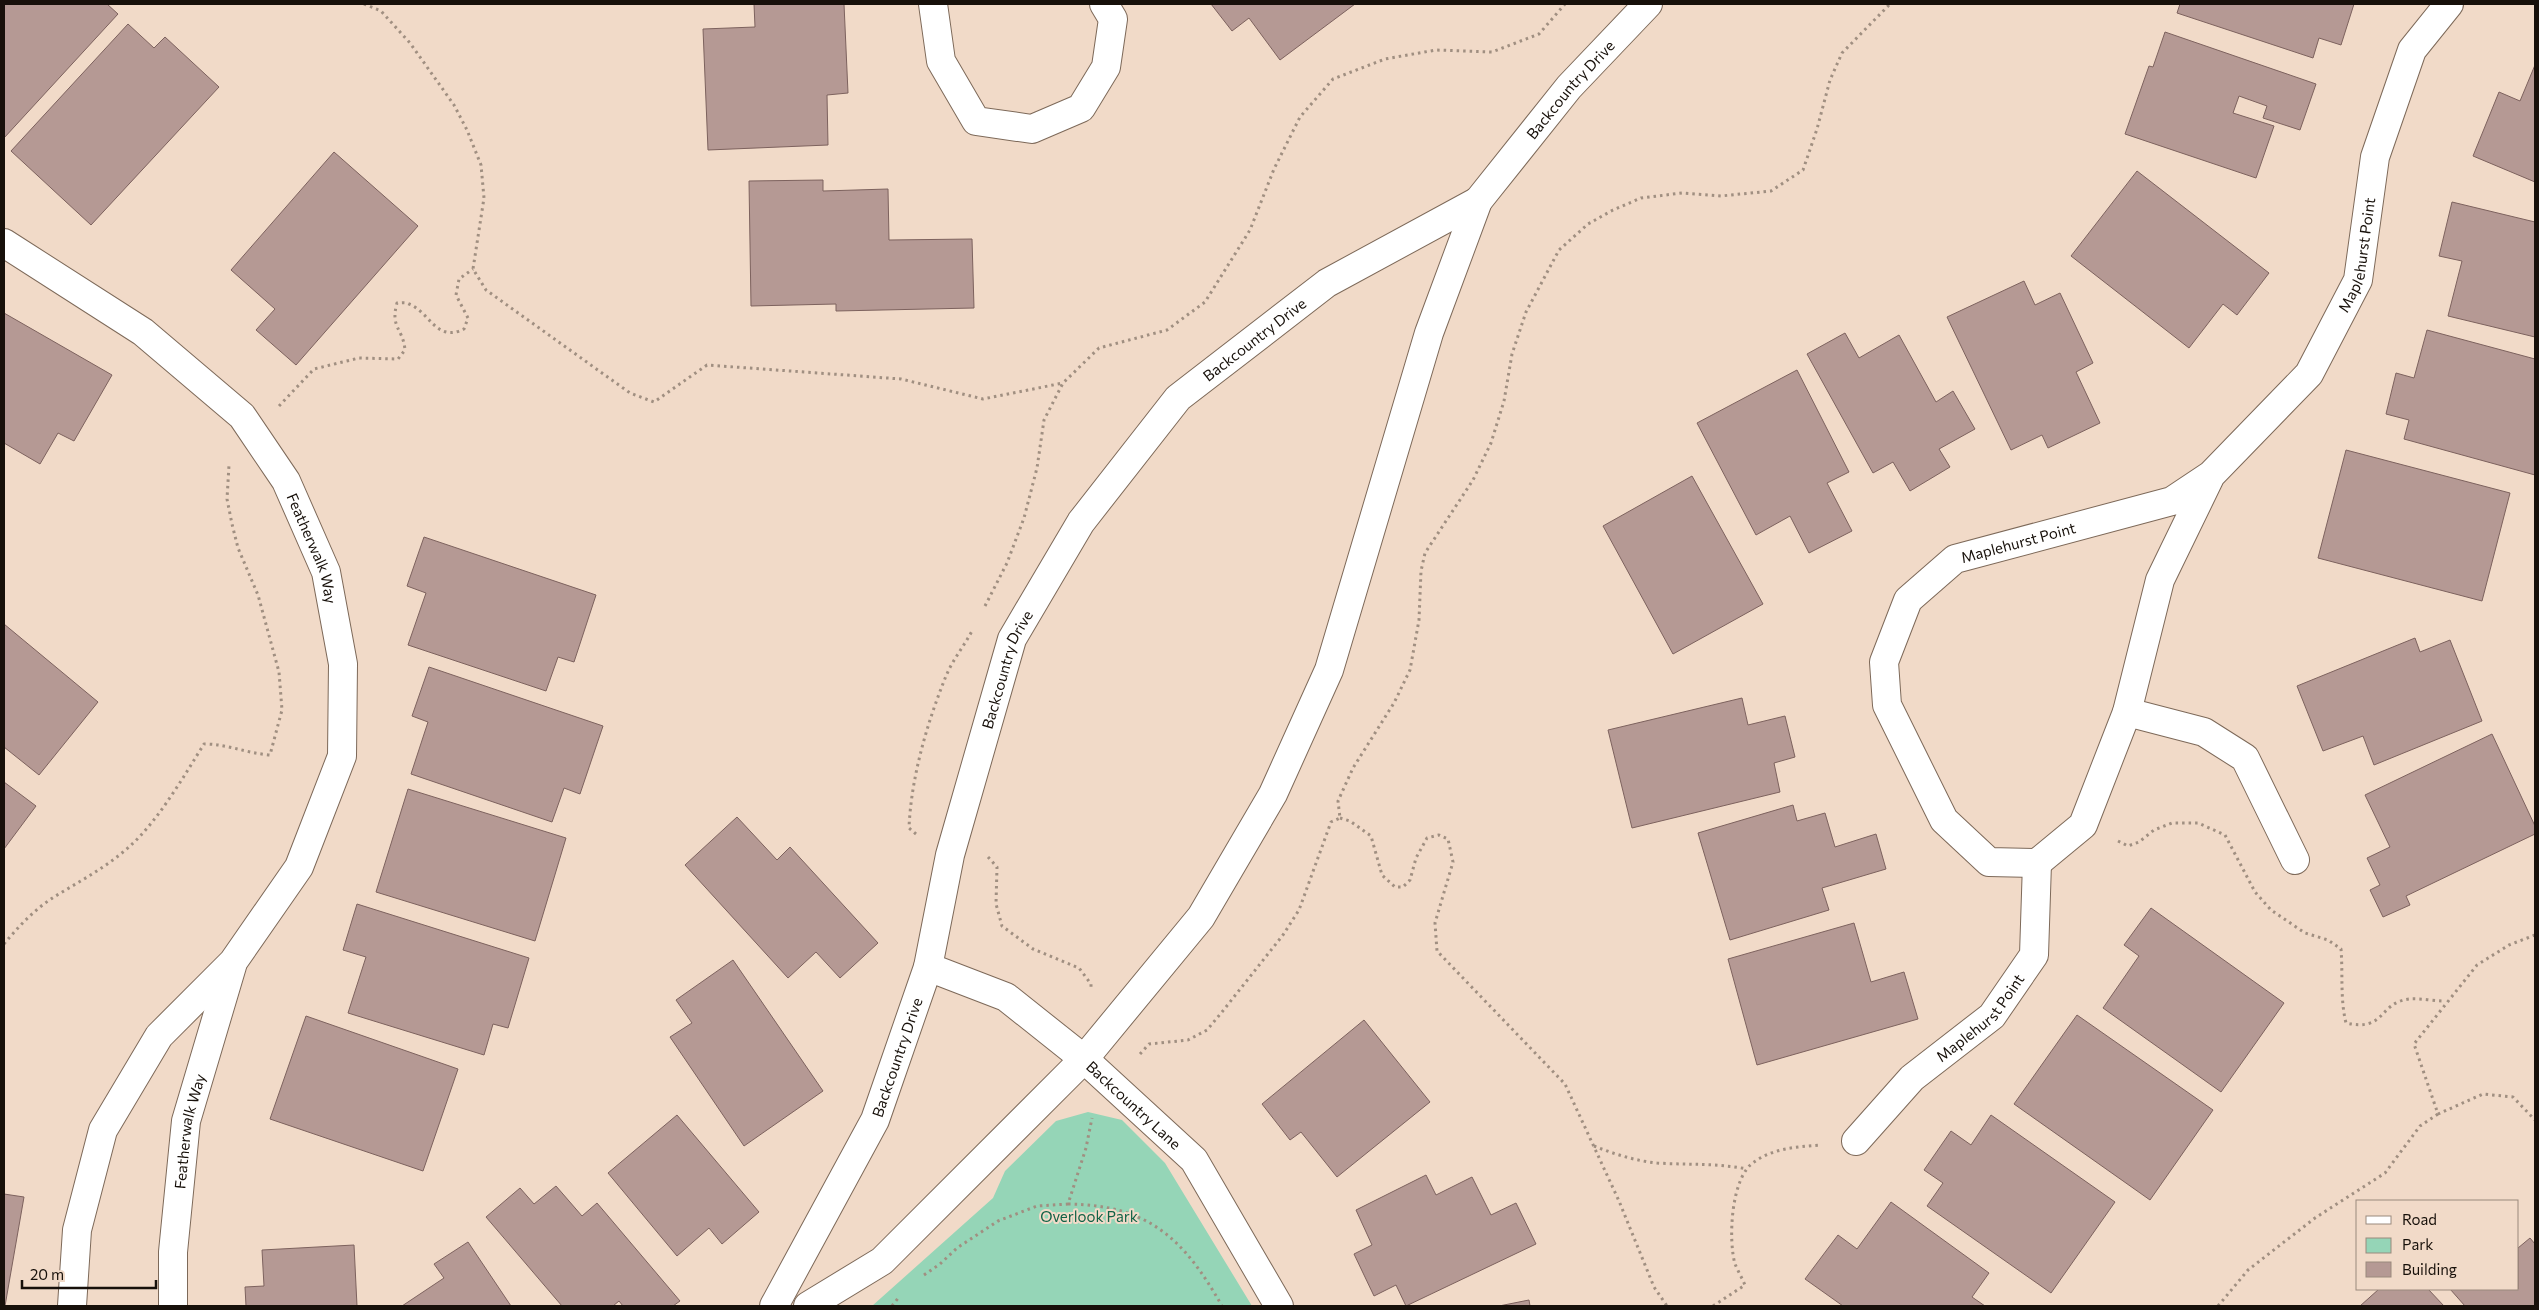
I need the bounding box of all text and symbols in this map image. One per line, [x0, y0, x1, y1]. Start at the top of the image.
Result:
street label: Backcountry Drive [1522, 36, 1618, 142]
street label: Maplehurst Point [2334, 196, 2378, 315]
street label: Backcountry Drive [1199, 294, 1309, 385]
street label: Featherwalk Way [283, 490, 341, 605]
street label: Maplehurst Point [1959, 518, 2078, 566]
street label: Backcountry Drive [978, 607, 1036, 731]
street label: Maplehurst Point [1932, 970, 2027, 1065]
street label: Backcountry Drive [868, 995, 926, 1119]
street label: Backcountry Lane [1083, 1057, 1185, 1153]
street label: Featherwalk Way [170, 1071, 209, 1190]
legend [2356, 1200, 2519, 1290]
park label: Overlook Park [1040, 1207, 1138, 1225]
text: Road [2402, 1210, 2437, 1228]
text: Park [2402, 1235, 2433, 1253]
scale bar [22, 1258, 156, 1290]
text: Building [2402, 1260, 2457, 1278]
text: 20 m [30, 1265, 64, 1283]

